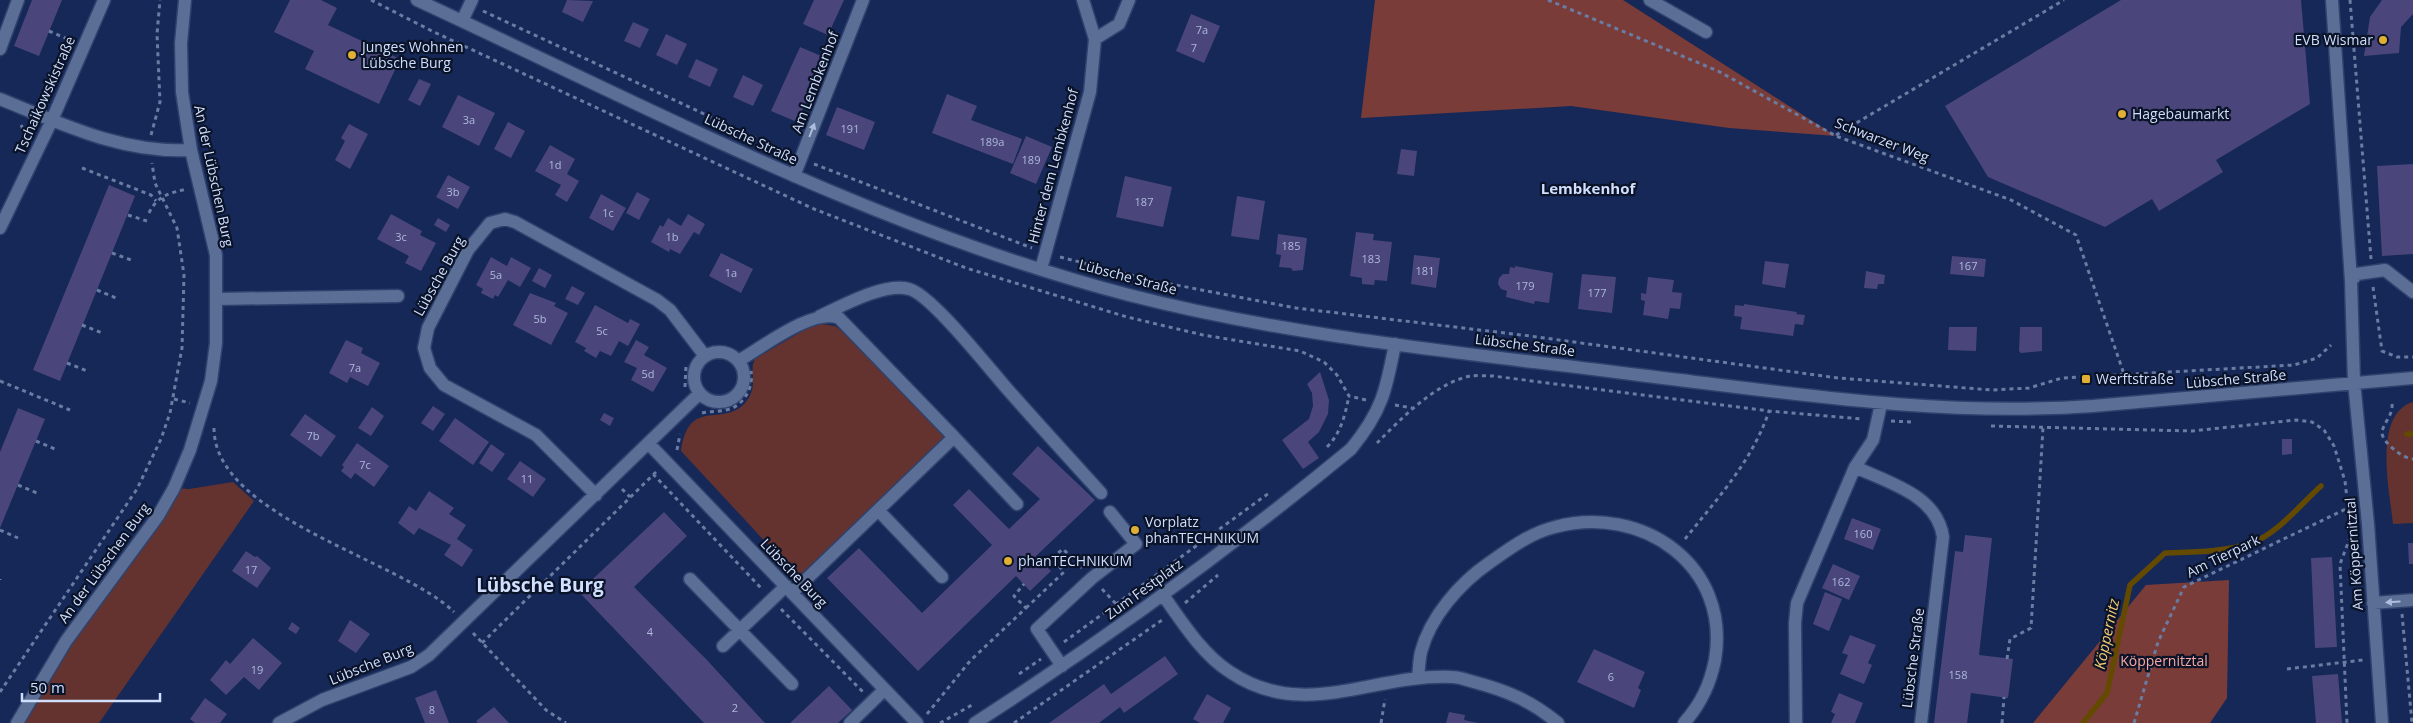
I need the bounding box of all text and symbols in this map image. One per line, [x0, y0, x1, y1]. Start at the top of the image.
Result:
house number: 7a [1196, 22, 1208, 37]
street label: Am Lembkenhof [786, 27, 843, 135]
place label: EVB Wismar [2295, 30, 2373, 49]
street label: Tschaikowskistraße [10, 33, 79, 157]
marker: EVB Wismar [2377, 34, 2389, 46]
place label: Junges Wohnen Lübsche Burg [360, 37, 464, 72]
house number: 7 [1191, 40, 1197, 55]
marker: Junges Wohnen Lübsche Burg [346, 49, 358, 61]
street label: Hinter dem Lembkenhof [1023, 85, 1083, 246]
street label: An der Lübschen Burg [190, 103, 239, 249]
place label: Hagebaumarkt [2132, 104, 2229, 123]
marker: Hagebaumarkt [2116, 108, 2128, 120]
street label: Lübsche Straße [702, 109, 801, 168]
house number: 3a [463, 112, 475, 127]
street label: Schwarzer Weg [1832, 113, 1932, 166]
house number: 191 [841, 121, 859, 136]
one-way arrow [808, 122, 816, 137]
house number: 189a [980, 134, 1004, 149]
house number: 189 [1022, 152, 1040, 167]
house number: 1d [548, 157, 562, 172]
district label: Lembkenhof [1541, 178, 1636, 198]
house number: 3b [446, 184, 460, 199]
house number: 187 [1135, 194, 1153, 209]
house number: 1c [602, 205, 614, 220]
house number: 3c [395, 229, 407, 244]
house number: 1b [665, 229, 679, 244]
street label: Lübsche Burg [409, 232, 469, 319]
house number: 185 [1282, 238, 1300, 253]
house number: 183 [1362, 251, 1380, 266]
street label: Lübsche Straße [1077, 254, 1179, 299]
house number: 167 [1959, 258, 1977, 273]
house number: 181 [1416, 263, 1434, 278]
house number: 1a [725, 265, 737, 280]
house number: 5a [490, 267, 502, 282]
house number: 179 [1516, 278, 1534, 293]
house number: 177 [1588, 285, 1606, 300]
house number: 5b [533, 311, 547, 326]
house number: 5c [596, 323, 608, 338]
street label: Lübsche Straße [1474, 329, 1576, 360]
house number: 7a [349, 360, 361, 375]
street label: Lübsche Straße [2185, 365, 2287, 392]
house number: 5d [641, 366, 655, 381]
place label: Werftstraße [2096, 369, 2174, 388]
marker: Werftstraße [2080, 373, 2092, 385]
house number: 7b [306, 428, 320, 443]
house number: 7c [359, 457, 371, 472]
house number: 11 [521, 471, 533, 486]
street label: Am Köppernitztal [2340, 497, 2367, 611]
street label: An der Lübschen Burg [53, 498, 154, 627]
place label: Vorplatz phanTECHNIKUM [1145, 512, 1259, 547]
marker: Vorplatz phanTECHNIKUM [1129, 524, 1141, 536]
house number: 160 [1854, 526, 1872, 541]
street label: Am Tierpark [2183, 529, 2263, 582]
street label: Lübsche Burg [757, 534, 832, 612]
place label: phanTECHNIKUM [1018, 551, 1132, 570]
street label: Zum Festplatz [1101, 554, 1187, 623]
marker: phanTECHNIKUM [1002, 555, 1014, 567]
house number: 17 [245, 562, 257, 577]
district label: Lübsche Burg [476, 572, 604, 598]
house number: 162 [1832, 574, 1850, 589]
water label: Köppernitz [2089, 596, 2123, 671]
one-way arrow [2385, 599, 2401, 607]
street label: Lübsche Straße [1897, 607, 1928, 709]
house number: 4 [647, 624, 654, 639]
street label: Lübsche Burg [326, 638, 416, 689]
park label: Köppernitztal [2120, 651, 2208, 670]
house number: 19 [251, 662, 263, 677]
house number: 158 [1949, 667, 1967, 682]
house number: 6 [1608, 669, 1614, 684]
scale bar [22, 670, 160, 702]
text: 50 m [30, 677, 65, 697]
house number: 2 [732, 700, 738, 715]
house number: 8 [429, 702, 435, 717]

